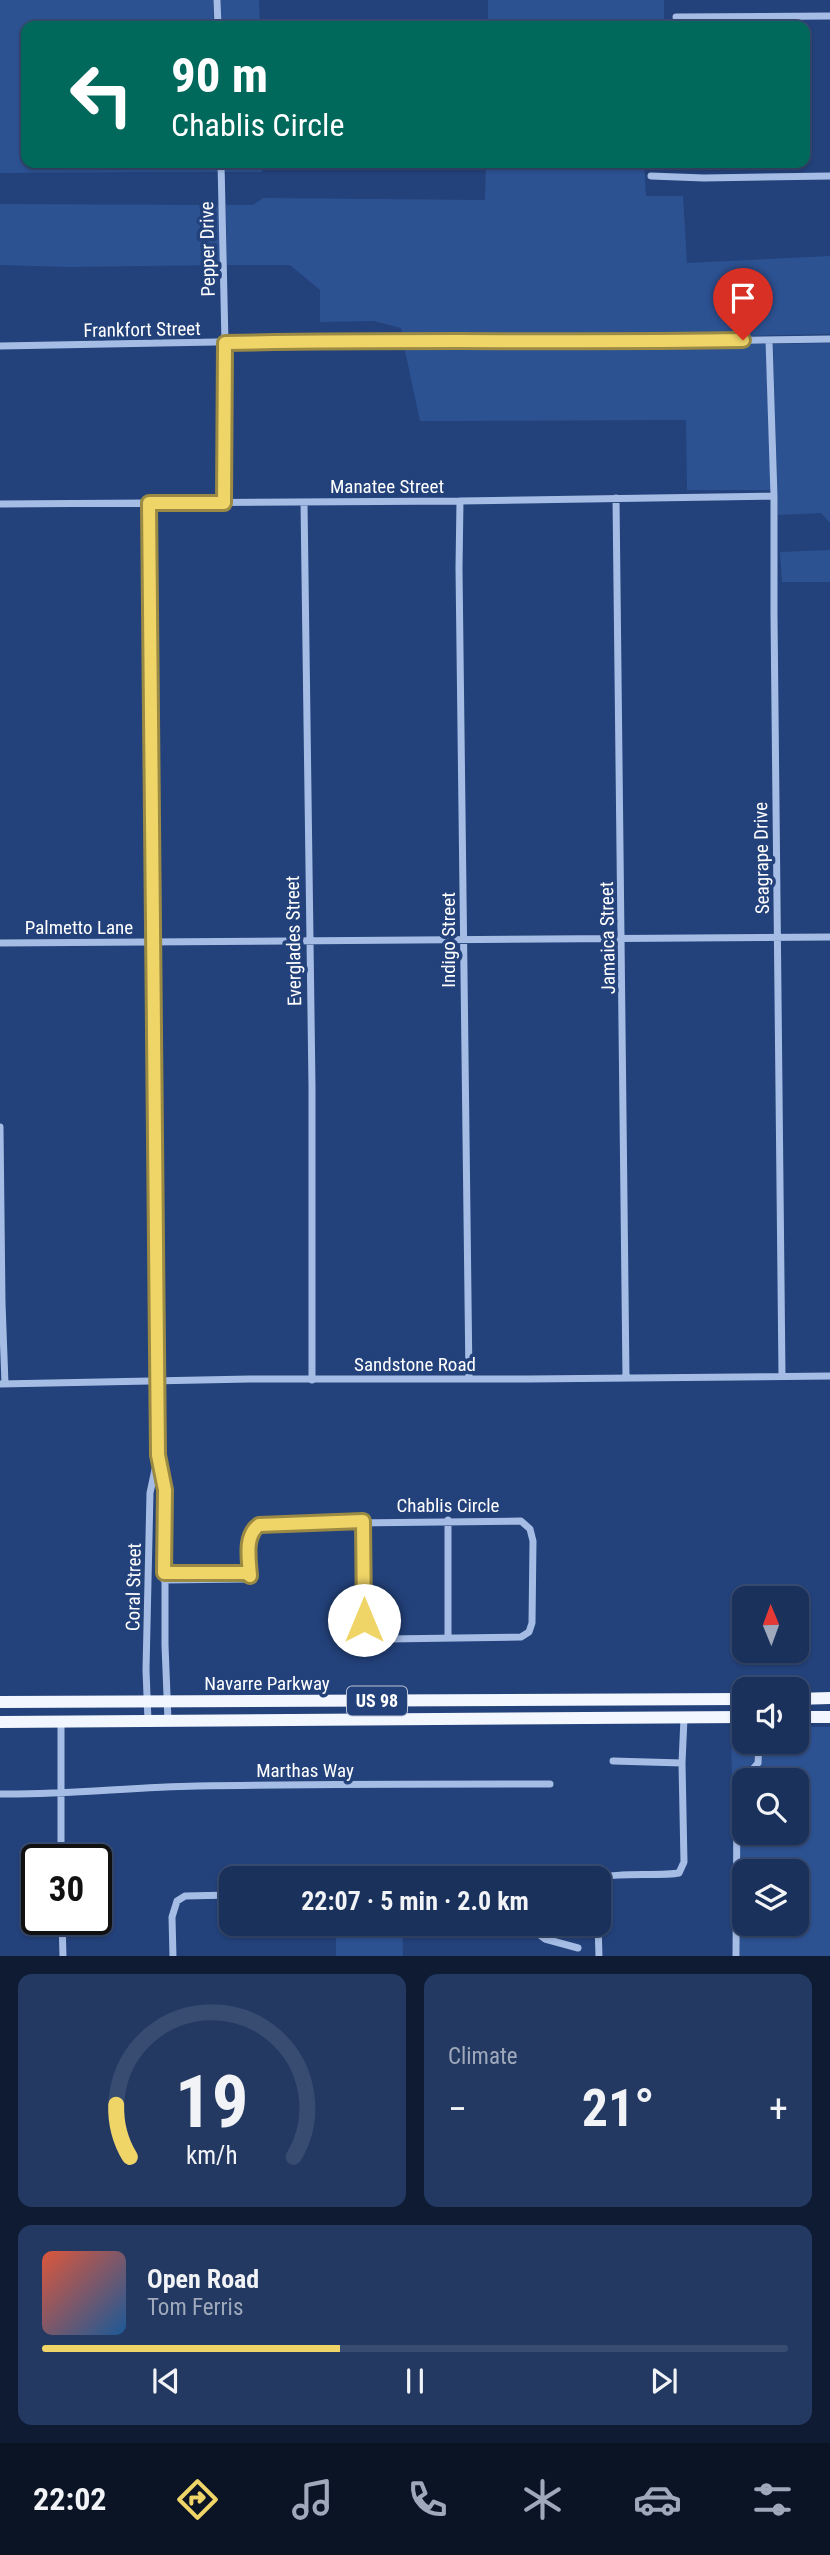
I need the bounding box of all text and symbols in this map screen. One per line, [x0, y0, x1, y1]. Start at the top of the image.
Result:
text: 90 m [171, 47, 268, 104]
icon: left [56, 49, 147, 140]
text: Chablis Circle [171, 106, 344, 144]
street label: Pepper Drive [195, 201, 220, 297]
pin [713, 268, 773, 340]
icon: arrive [724, 279, 762, 317]
street label: Frankfort Street [83, 317, 201, 342]
street label: Manatee Street [330, 475, 444, 498]
street label: Seagrape Drive [749, 802, 774, 914]
street label: Everglades Street [281, 876, 306, 1006]
street label: Jamaica Street [595, 881, 620, 995]
street label: Indigo Street [437, 892, 460, 988]
street label: Palmetto Lane [25, 916, 133, 939]
street label: Sandstone Road [354, 1353, 476, 1376]
street label: Chablis Circle [397, 1494, 500, 1517]
street label: Coral Street [121, 1543, 146, 1631]
position arrow [327, 1583, 401, 1657]
north arrow [732, 1586, 808, 1662]
map controls [732, 1586, 809, 1936]
street label: Navarre Parkway [204, 1672, 330, 1695]
button: sound [732, 1677, 809, 1754]
road number: US 98 [347, 1686, 407, 1716]
street label: Marthas Way [256, 1759, 354, 1782]
button: search [732, 1768, 809, 1845]
speed limit sign: 30 [21, 1844, 112, 1935]
button: layers [732, 1859, 809, 1936]
text: 22:07 · 5 min · 2.0 km [301, 1886, 529, 1916]
text: Climate [448, 2043, 518, 2070]
text: 19 [175, 2059, 249, 2145]
text: 21° [582, 2078, 654, 2139]
text: − [448, 2087, 467, 2131]
text: + [769, 2087, 788, 2131]
text: km/h [186, 2140, 238, 2169]
text: Open Road [147, 2264, 259, 2294]
text: Tom Ferris [147, 2294, 243, 2321]
icon: previous [147, 2362, 185, 2400]
icon: pause [396, 2362, 434, 2400]
icon: next [645, 2362, 683, 2400]
icon: directions [173, 2475, 222, 2524]
icon: music [288, 2475, 337, 2524]
icon: phone [403, 2475, 452, 2524]
icon: climate [518, 2475, 567, 2524]
icon: car [633, 2475, 682, 2524]
icon: filters [748, 2475, 797, 2524]
text: 22:02 [33, 2480, 106, 2518]

